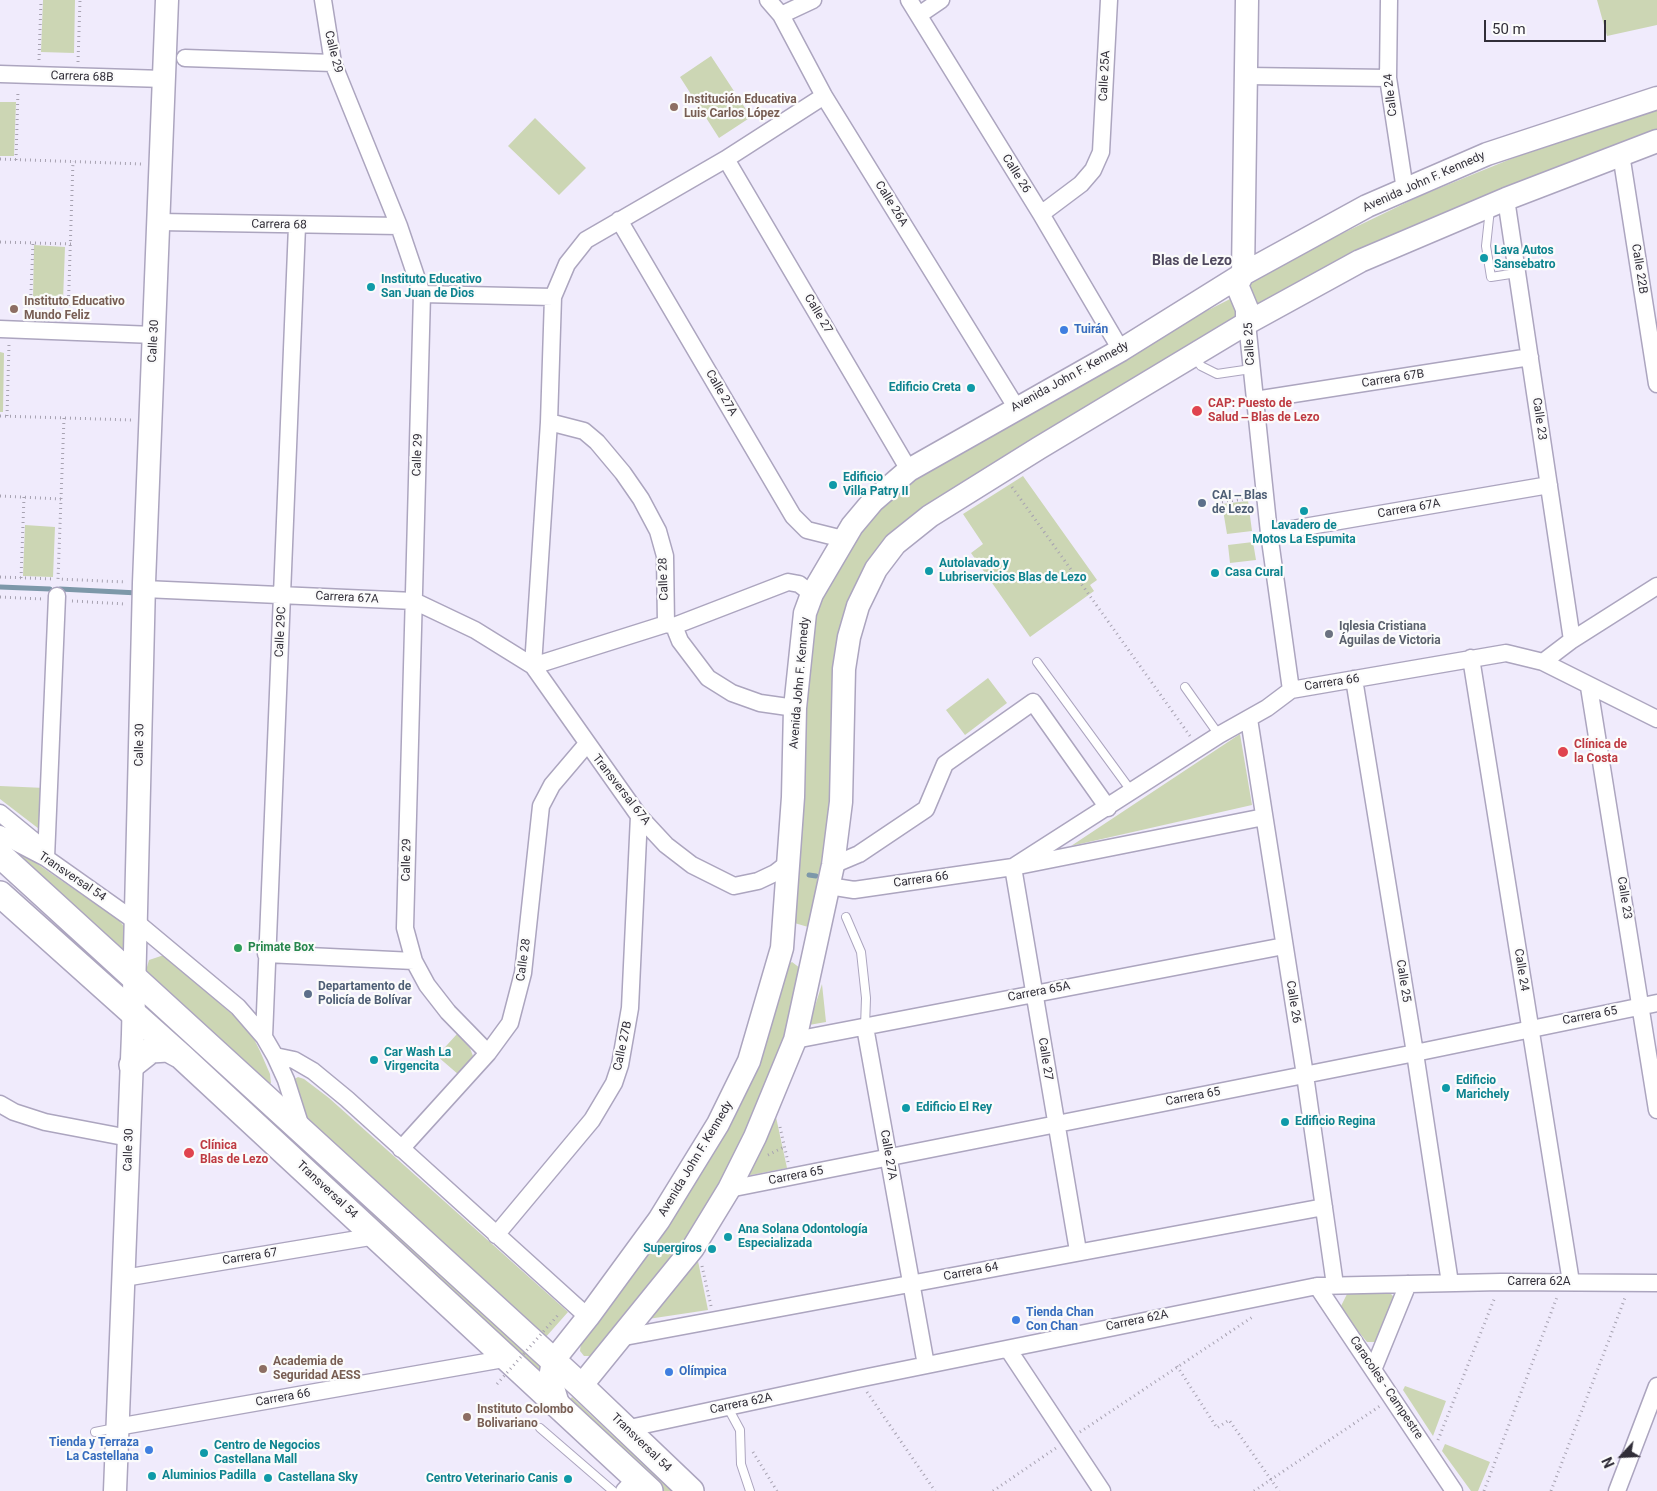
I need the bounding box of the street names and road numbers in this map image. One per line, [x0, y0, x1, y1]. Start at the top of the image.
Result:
street label: Calle 29 [321, 29, 345, 75]
street label: Calle 25A [1096, 50, 1114, 102]
street label: Carrera 68B [50, 69, 114, 85]
street label: Calle 24 [1381, 73, 1401, 117]
street label: Avenida John F. Kennedy [1361, 149, 1487, 215]
street label: Calle 26 [999, 152, 1033, 196]
street label: Calle 26A [871, 179, 911, 229]
street label: Carrera 68 [251, 217, 307, 233]
street label: Calle 22B [1628, 243, 1650, 295]
street label: Calle 27 [801, 292, 835, 336]
street label: Calle 30 [146, 319, 162, 363]
street label: Calle 25 [1242, 322, 1258, 366]
street label: Avenida John F. Kennedy [1009, 339, 1131, 415]
street label: Calle 27A [702, 367, 740, 419]
street label: Carrera 67B [1361, 367, 1425, 391]
street label: Calle 23 [1529, 397, 1549, 441]
street label: Calle 29 [410, 433, 426, 477]
street label: Carrera 67A [1377, 496, 1441, 522]
street label: Calle 28 [656, 557, 672, 601]
street label: Carrera 67A [315, 589, 379, 607]
street label: Calle 29C [272, 606, 290, 658]
street label: Avenida John F. Kennedy [787, 616, 813, 750]
street label: Carrera 66 [1303, 672, 1361, 694]
street label: Calle 30 [132, 723, 148, 767]
street label: Transversal 67A [589, 752, 653, 828]
street label: Calle 29 [399, 838, 415, 882]
street label: Transversal 54 [36, 849, 108, 905]
street label: Carrera 66 [892, 869, 950, 891]
street label: Calle 23 [1614, 876, 1634, 920]
street label: Calle 28 [514, 938, 534, 982]
street label: Calle 24 [1511, 948, 1531, 992]
street label: Calle 25 [1393, 959, 1413, 1003]
street label: Carrera 65A [1007, 979, 1071, 1005]
street label: Calle 26 [1283, 980, 1303, 1024]
street label: Carrera 65 [1561, 1004, 1619, 1028]
street label: Calle 27B [611, 1020, 635, 1072]
street label: Calle 27 [1035, 1037, 1055, 1081]
street label: Carrera 65 [1164, 1085, 1222, 1109]
street label: Avenida John F. Kennedy [656, 1099, 736, 1219]
street label: Calle 30 [121, 1128, 137, 1172]
street label: Calle 27A [876, 1129, 900, 1181]
street label: Transversal 54 [294, 1158, 360, 1222]
street label: Carrera 65 [767, 1164, 825, 1188]
street label: Carrera 67 [221, 1246, 279, 1268]
street label: Carrera 64 [942, 1260, 1000, 1284]
street label: Carrera 62A [1507, 1275, 1571, 1289]
street label: Carrera 62A [1105, 1307, 1169, 1335]
street label: Caracoles - Campestre [1346, 1334, 1426, 1442]
street label: Carrera 66 [254, 1386, 312, 1410]
street label: Carrera 62A [709, 1390, 773, 1418]
street label: Transversal 54 [608, 1411, 674, 1475]

